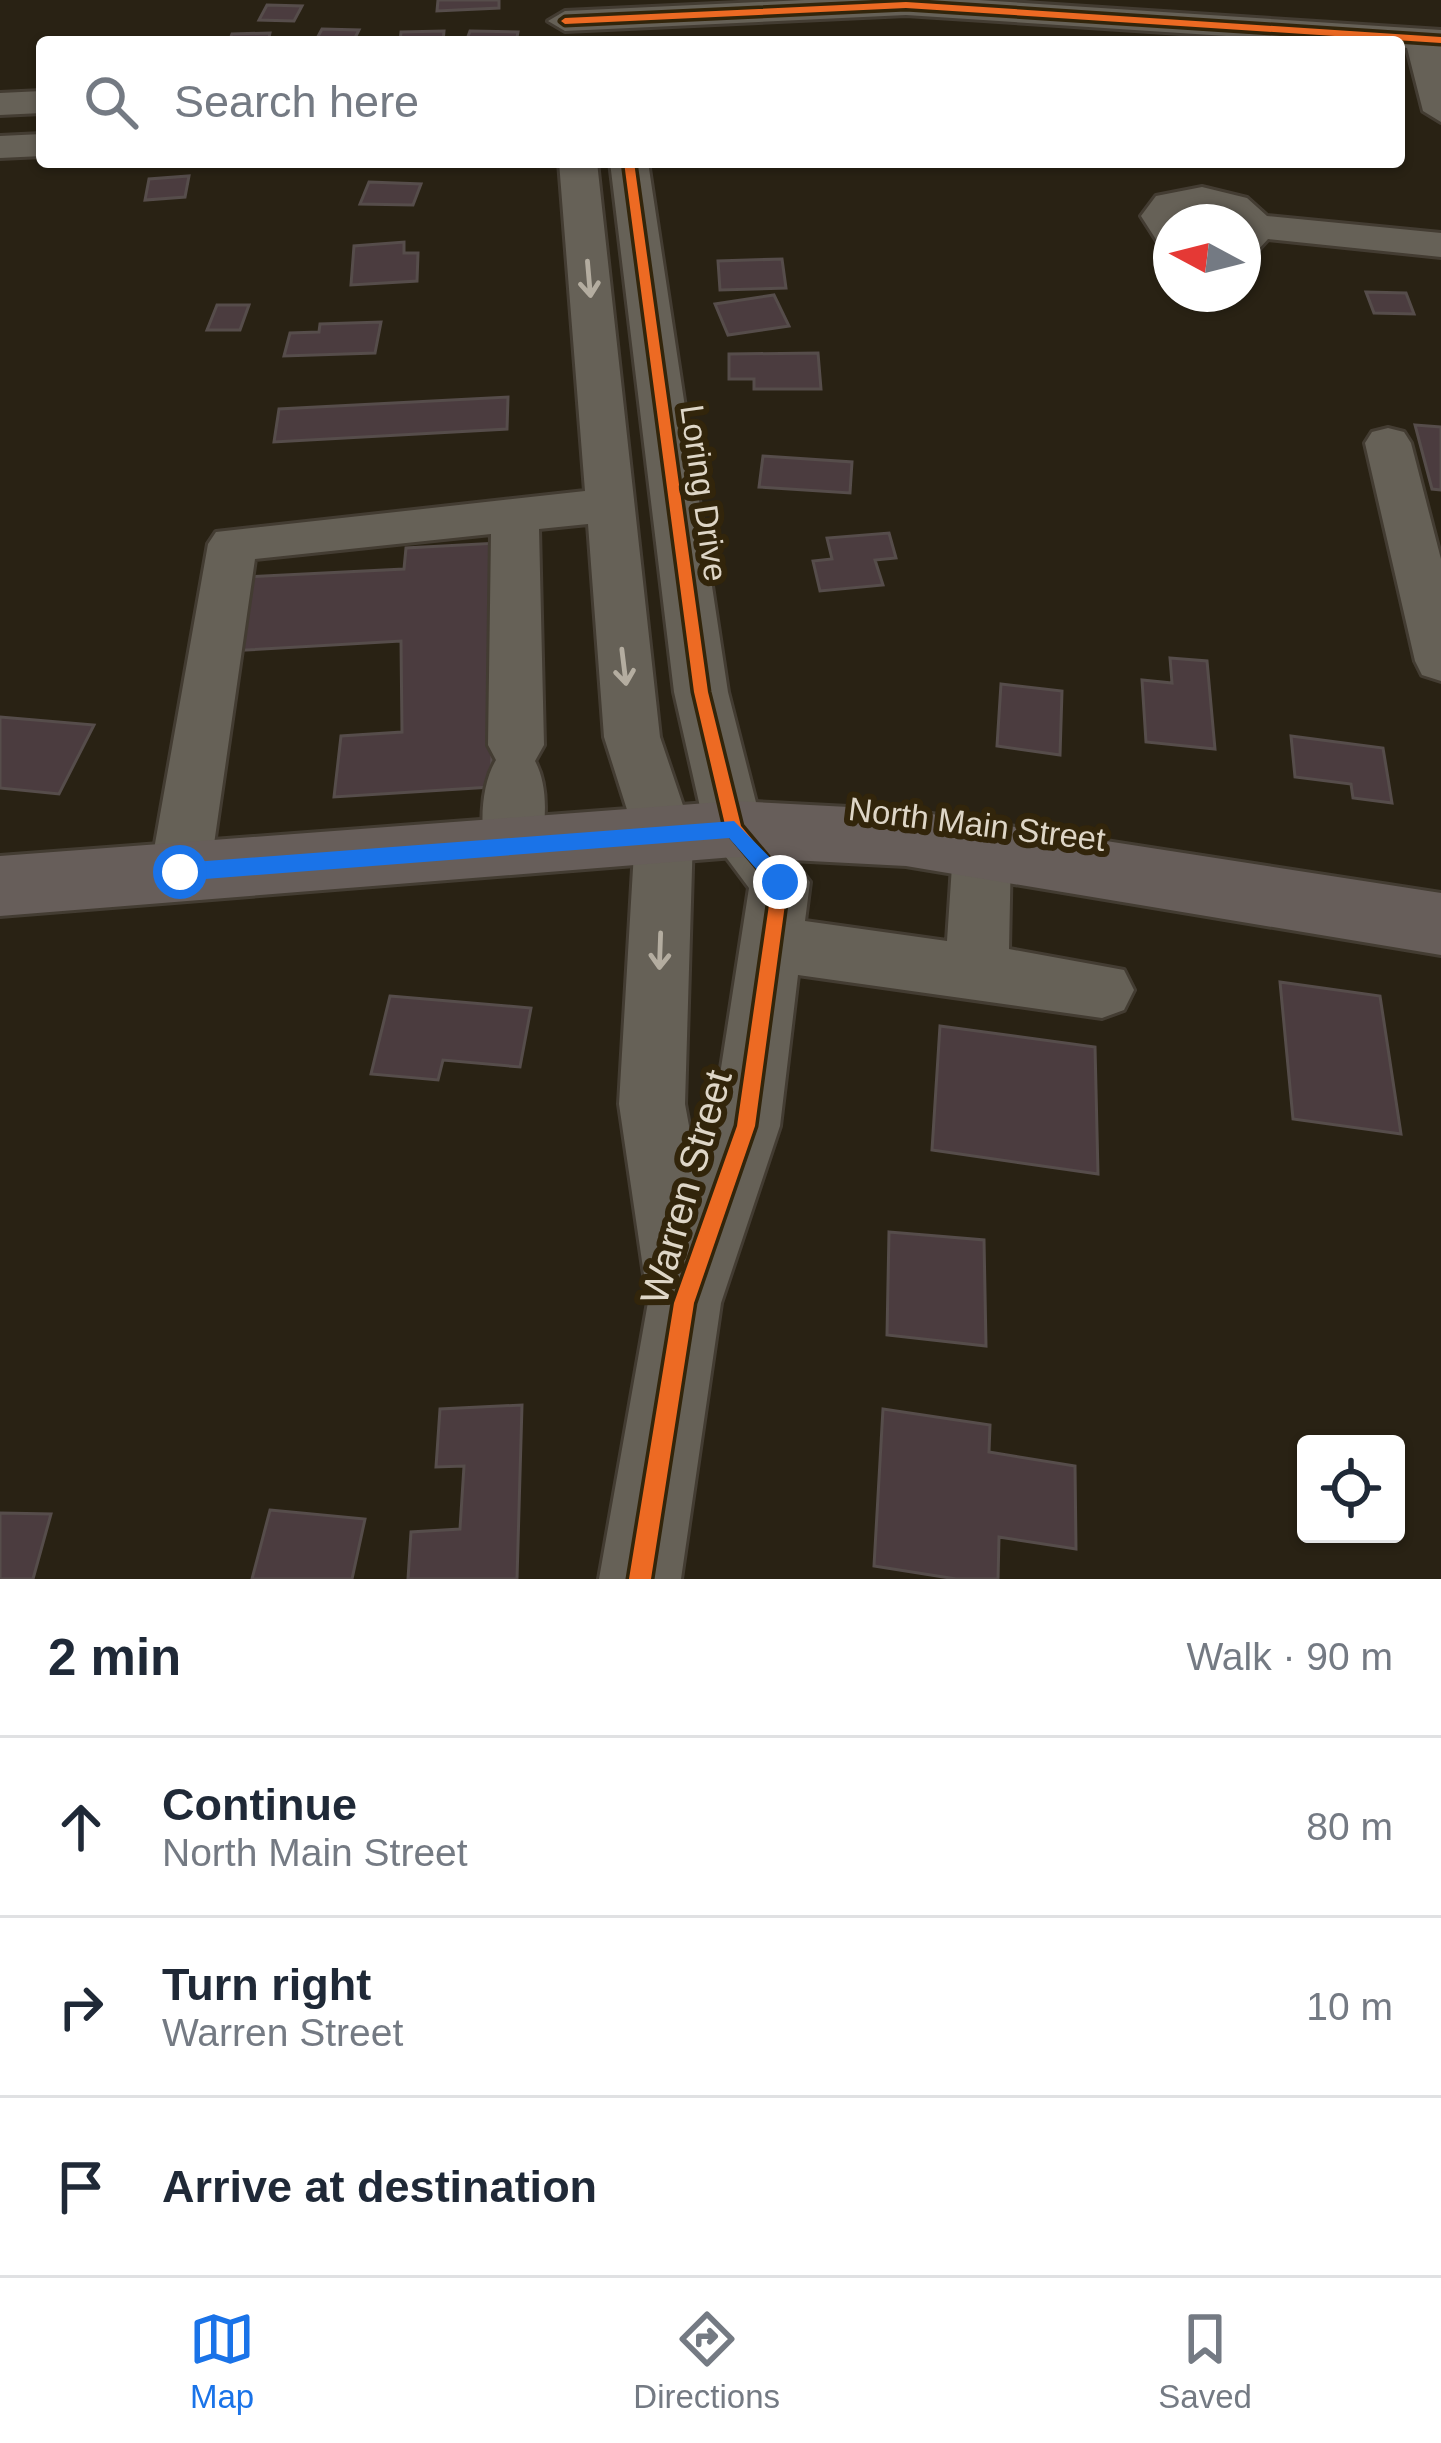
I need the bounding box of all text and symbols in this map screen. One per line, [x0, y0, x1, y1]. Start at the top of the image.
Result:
search box [36, 36, 1405, 168]
icon: search [78, 69, 144, 135]
text: Search here [174, 76, 419, 127]
north arrow [1153, 204, 1261, 312]
one-way arrow [578, 258, 601, 297]
street label: Loring Drive [673, 402, 735, 584]
one-way arrow [613, 647, 635, 686]
street label: North Main Street [846, 790, 1108, 858]
route start [153, 845, 207, 899]
route end [753, 855, 807, 909]
one-way arrow [648, 931, 671, 970]
street label: Warren Street [632, 1065, 740, 1309]
map controls [1297, 1435, 1405, 1543]
button: locate [1297, 1435, 1405, 1543]
text: 2 min [48, 1629, 181, 1686]
text: Walk · 90 m [1186, 1635, 1393, 1678]
text: Continue [162, 1779, 357, 1830]
icon: ahead [48, 1794, 114, 1860]
text: 80 m [1306, 1805, 1393, 1848]
text: North Main Street [162, 1831, 468, 1874]
text: Turn right [162, 1959, 371, 2010]
icon: right [48, 1974, 114, 2040]
text: 10 m [1306, 1985, 1393, 2028]
text: Warren Street [162, 2011, 403, 2054]
icon: arrive [48, 2154, 114, 2220]
text: Arrive at destination [162, 2161, 597, 2212]
tab: Map [189, 2306, 255, 2416]
tab: Directions [633, 2306, 780, 2416]
tab: Saved [1158, 2306, 1252, 2416]

